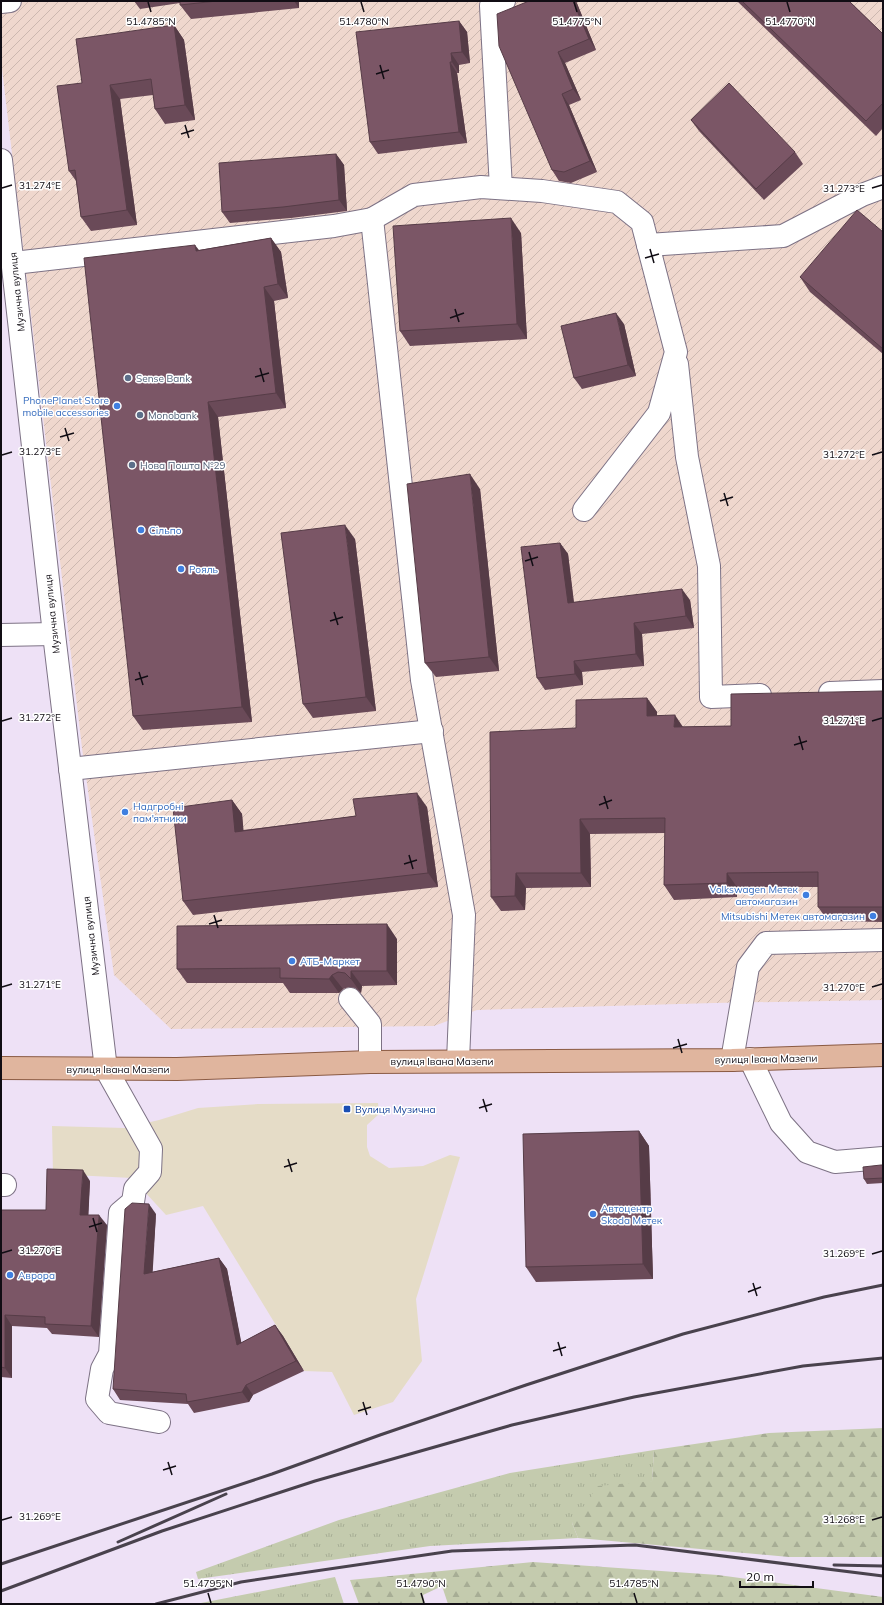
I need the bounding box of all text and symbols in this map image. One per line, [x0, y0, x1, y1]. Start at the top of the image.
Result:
text: 51.4785°N [126, 15, 176, 28]
text: 51.4780°N [339, 15, 389, 28]
text: 51.4775°N [552, 15, 602, 28]
text: 51.4770°N [765, 15, 815, 28]
text: 31.274°E [19, 179, 61, 192]
text: 31.273°E [823, 182, 865, 195]
street label: Музична вулиця [6, 252, 28, 332]
place label: Sense Bank [136, 372, 191, 385]
marker: Sense Bank [123, 373, 133, 383]
place label: PhonePlanet Store mobile accessories [23, 394, 109, 419]
marker: PhonePlanet Store mobile accessories [112, 401, 122, 411]
place label: Monobank [148, 409, 198, 422]
marker: Monobank [135, 410, 145, 420]
text: 31.273°E [19, 445, 61, 458]
text: 31.272°E [823, 448, 865, 461]
place label: Нова Пошта №29 [140, 459, 226, 472]
marker: Нова Пошта №29 [127, 460, 137, 470]
place label: Сільпо [149, 524, 182, 537]
marker: Сільпо [136, 525, 146, 535]
place label: Рояль [189, 563, 219, 576]
marker: Рояль [176, 564, 186, 574]
street label: Музична вулиця [41, 574, 63, 654]
text: 31.272°E [19, 711, 61, 724]
text: 31.271°E [823, 714, 865, 727]
place label: Надгробні пам'ятники [133, 800, 187, 825]
marker: Надгробні пам'ятники [120, 807, 130, 817]
place label: Volkswagen Метек автомагазин [709, 883, 799, 908]
marker: Volkswagen Метек автомагазин [801, 890, 811, 900]
street label: Музична вулиця [80, 896, 102, 976]
place label: Mitsubishi Метек автомагазин [721, 910, 865, 923]
marker: Mitsubishi Метек автомагазин [868, 911, 878, 921]
place label: АТБ-Маркет [300, 955, 360, 968]
marker: АТБ-Маркет [287, 956, 297, 966]
text: 31.271°E [19, 978, 61, 991]
text: 31.270°E [823, 981, 865, 994]
street label: вулиця Івана Мазепи [714, 1052, 818, 1066]
street label: вулиця Івана Мазепи [391, 1055, 493, 1068]
street label: вулиця Івана Мазепи [67, 1063, 169, 1076]
place label: Вулиця Музична [355, 1103, 436, 1116]
marker: Вулиця Музична [342, 1104, 352, 1114]
place label: Автоцентр Skoda Метек [601, 1202, 663, 1227]
marker: Автоцентр Skoda Метек [588, 1209, 598, 1219]
text: 31.270°E [19, 1244, 61, 1257]
text: 31.269°E [823, 1247, 865, 1260]
place label: Аврора [18, 1269, 55, 1282]
marker: Аврора [5, 1270, 15, 1280]
text: 31.269°E [19, 1510, 61, 1523]
text: 31.268°E [823, 1513, 865, 1526]
scale bar [740, 1563, 813, 1589]
text: 20 m [746, 1569, 774, 1584]
text: 51.4795°N [183, 1577, 233, 1590]
text: 51.4790°N [396, 1577, 446, 1590]
text: 51.4785°N [609, 1577, 659, 1590]

